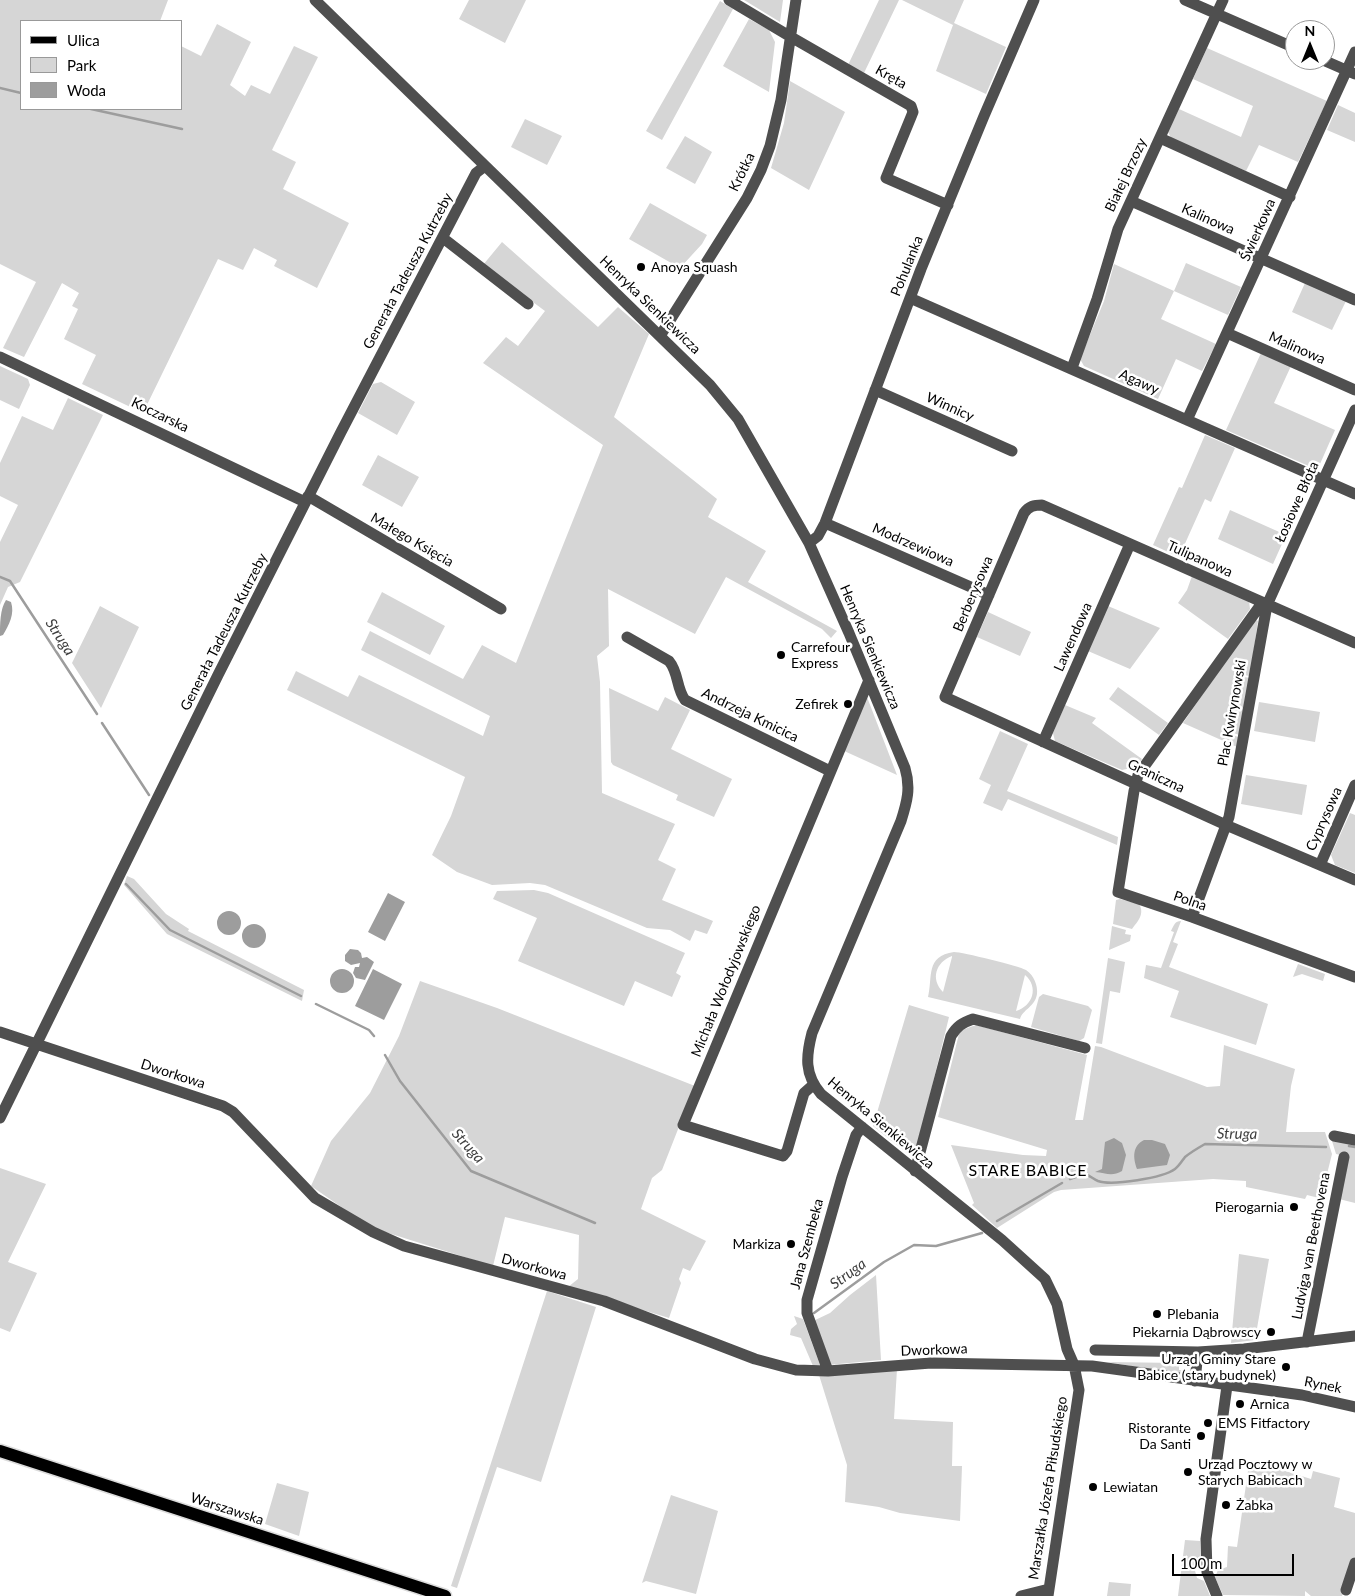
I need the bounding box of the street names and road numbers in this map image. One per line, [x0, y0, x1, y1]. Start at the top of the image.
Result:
street label: Kręta [872, 62, 910, 92]
street label: Białej Brzozy [1102, 135, 1150, 215]
street label: Krótka [725, 150, 759, 194]
street label: Generała Tadeusza Kutrzeby [360, 190, 456, 352]
street label: Świerkowa [1237, 196, 1279, 264]
street label: Kalinowa [1179, 200, 1237, 238]
street label: Pohulanka [887, 233, 927, 299]
street label: Henryka Sienkiewicza [596, 252, 704, 358]
street label: Malinowa [1266, 328, 1328, 368]
street label: Agawy [1116, 366, 1162, 398]
street label: Winnicy [923, 389, 977, 425]
street label: Koczarska [129, 394, 191, 436]
street label: Łosiowe Błota [1272, 459, 1322, 545]
street label: Małego Księcia [367, 509, 457, 571]
street label: Modrzewiowa [870, 520, 956, 570]
street label: Tulipanowa [1165, 537, 1235, 581]
street label: Generała Tadeusza Kutrzeby [177, 550, 271, 714]
street label: Berberysowa [950, 554, 996, 634]
street label: Henryka Sienkiewicza [836, 582, 904, 712]
street label: Lawendowa [1050, 600, 1096, 674]
street label: Plac Kwirynowski [1214, 659, 1250, 767]
street label: Andrzeja Kmicica [699, 684, 801, 746]
street label: Graniczna [1125, 755, 1187, 797]
street label: Cyprysowa [1302, 784, 1346, 854]
street label: Polna [1171, 888, 1209, 914]
street label: Michała Wołodyjowskiego [688, 902, 764, 1060]
street label: Dworkowa [139, 1056, 207, 1092]
street label: Henryka Sienkiewicza [824, 1074, 938, 1172]
street label: Ludviga van Beethovena [1288, 1171, 1334, 1321]
street label: Jana Szembeka [787, 1197, 827, 1291]
street label: Dworkowa [499, 1250, 569, 1284]
street label: Dworkowa [900, 1340, 968, 1360]
street label: Rynek [1303, 1373, 1343, 1397]
street label: Marszałka Józefa Piłsudskiego [1025, 1395, 1071, 1581]
street label: Warszawska [188, 1489, 266, 1529]

